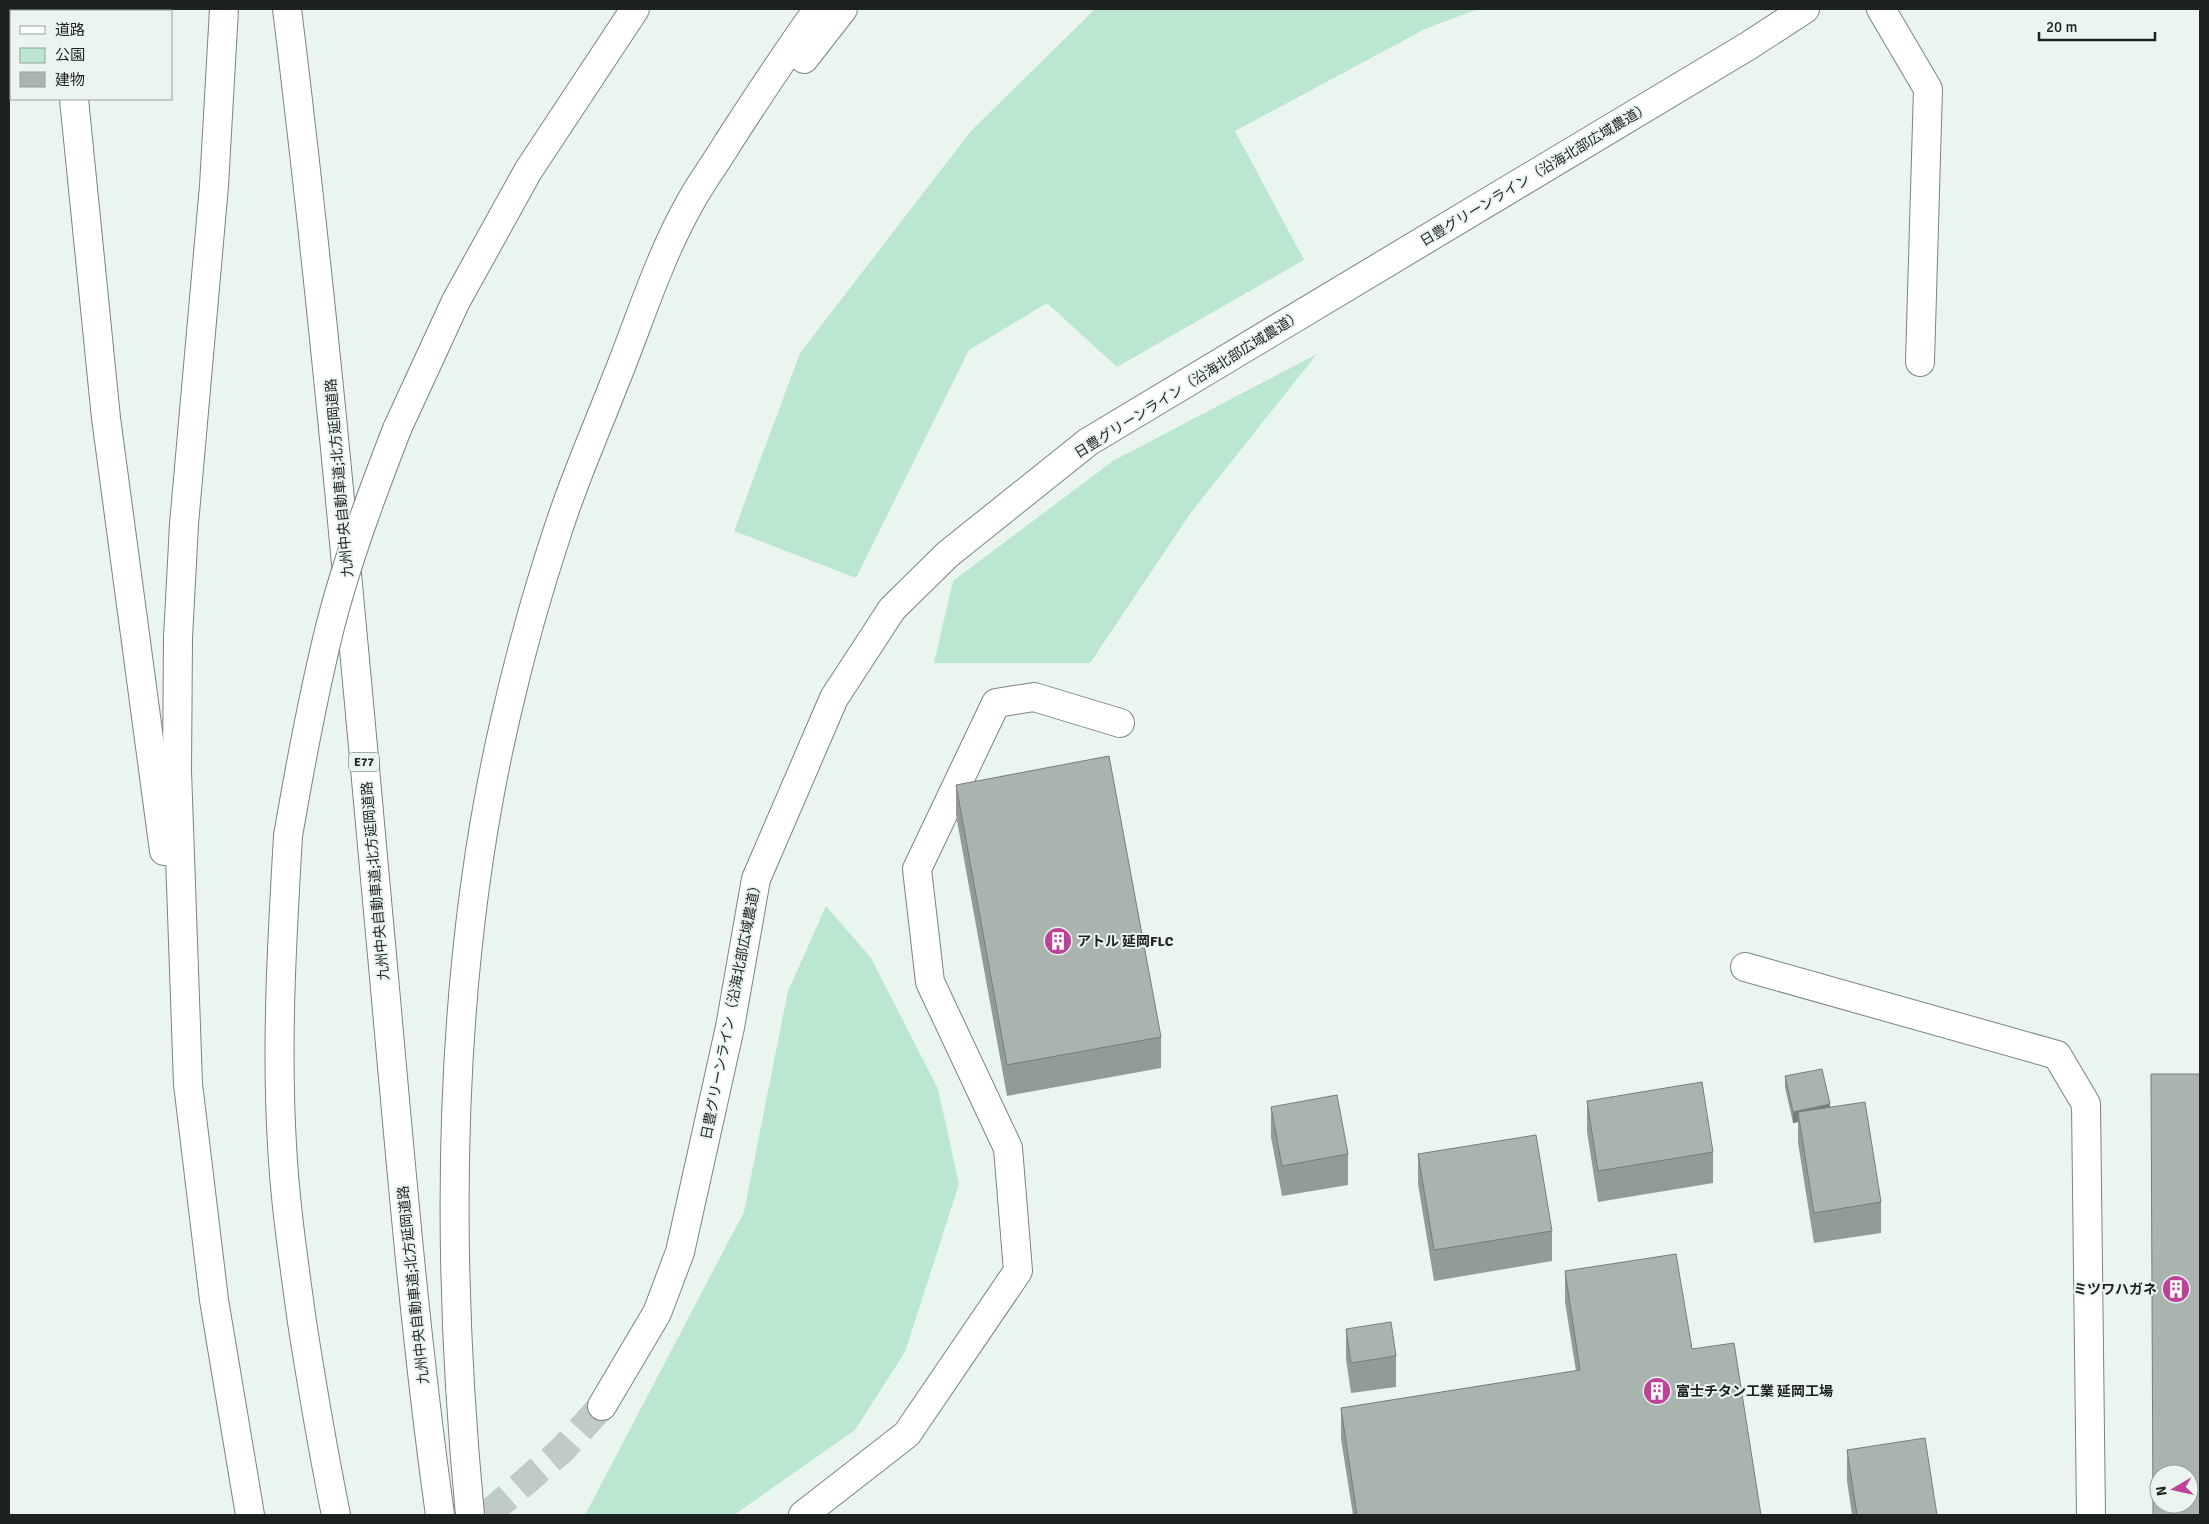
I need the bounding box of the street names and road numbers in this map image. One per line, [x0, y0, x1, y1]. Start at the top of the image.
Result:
street label: 日豊グリーンライン（沿海北部広域農道） [1417, 99, 1653, 250]
street label: 日豊グリーンライン（沿海北部広域農道） [1071, 307, 1305, 462]
street label: 九州中央自動車道;北方延岡道路 [322, 378, 357, 578]
road number: E77 [349, 752, 379, 772]
street label: 九州中央自動車道;北方延岡道路 [358, 781, 393, 981]
street label: 日豊グリーンライン（沿海北部広域農道） [698, 877, 765, 1141]
street label: 九州中央自動車道;北方延岡道路 [395, 1185, 432, 1385]

